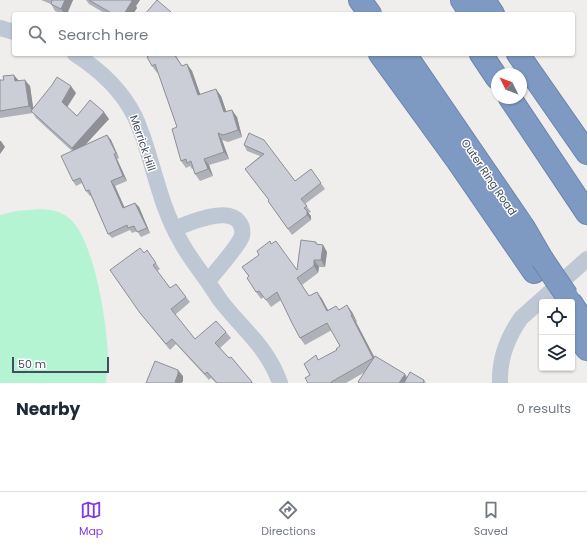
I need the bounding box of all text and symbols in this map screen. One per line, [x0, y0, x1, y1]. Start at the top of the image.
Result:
search box [12, 12, 575, 56]
icon: search [26, 23, 48, 45]
text: Search here [58, 24, 148, 45]
north arrow [491, 68, 527, 104]
street label: Merrick Hill [126, 113, 160, 173]
street label: Outer Ring Road [457, 136, 521, 218]
map controls [539, 299, 575, 371]
button: locate [539, 299, 575, 335]
button: layers [539, 335, 575, 371]
scale bar [12, 355, 109, 374]
text: 50 m [18, 356, 46, 372]
text: Nearby [16, 397, 80, 421]
text: 0 results [517, 399, 571, 418]
tab: Map [79, 499, 103, 540]
tab: Directions [261, 499, 316, 540]
tab: Saved [474, 499, 508, 540]

